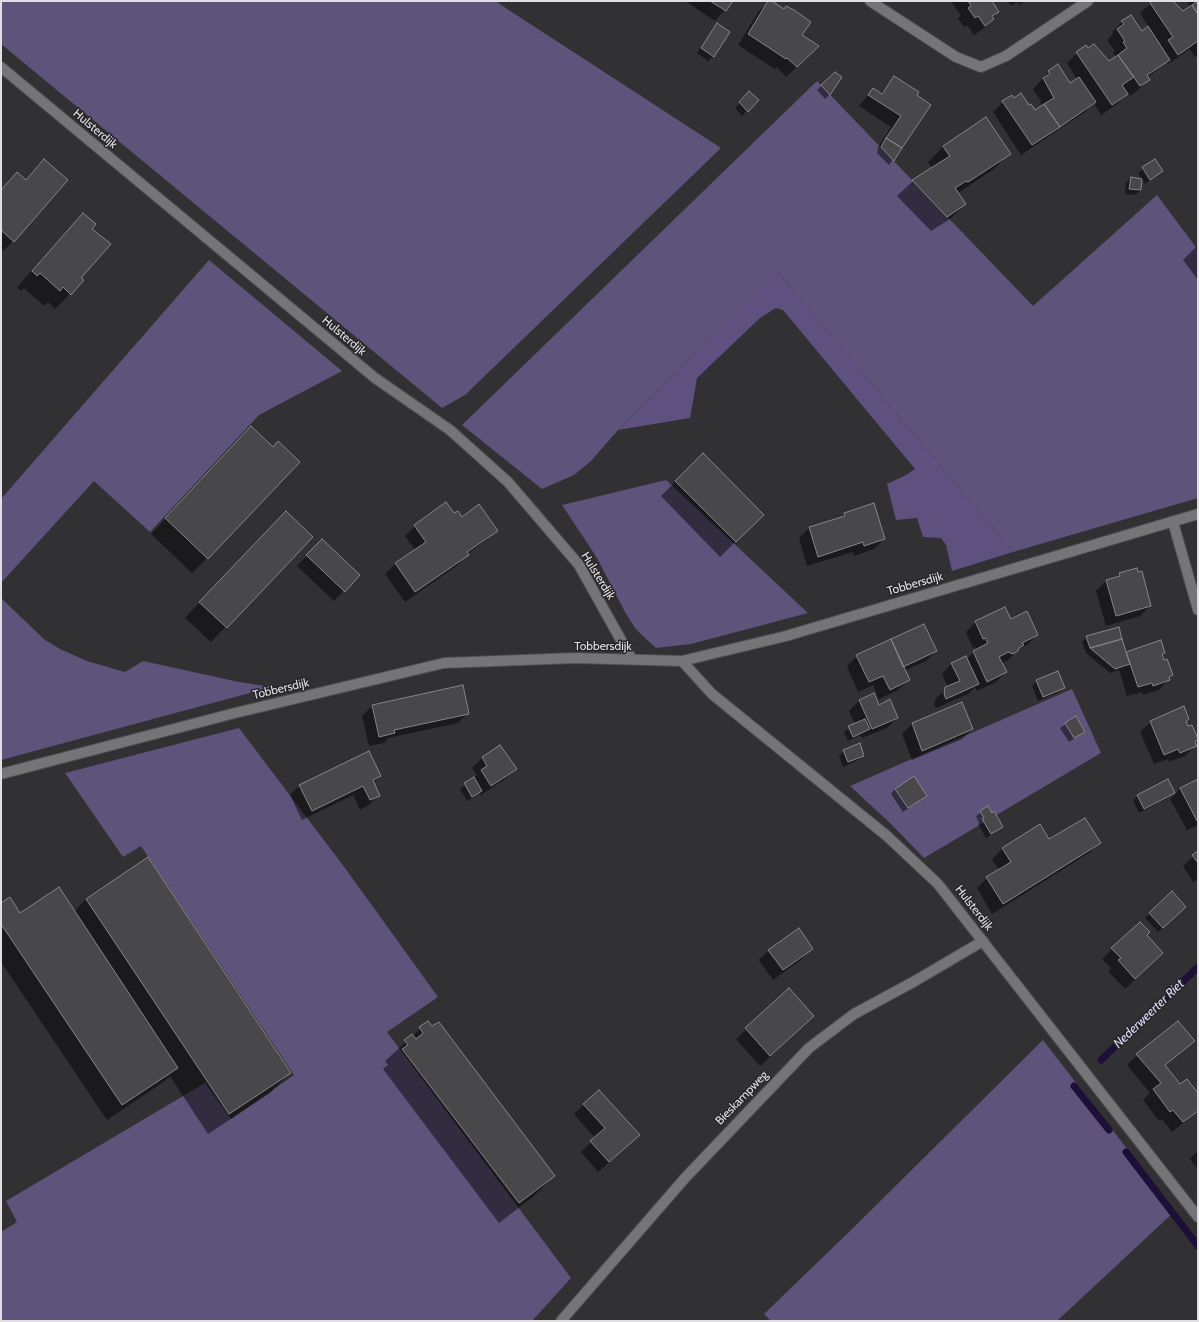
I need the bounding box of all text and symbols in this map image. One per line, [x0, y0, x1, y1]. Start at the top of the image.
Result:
street label: Hulsterdijk [70, 106, 120, 152]
street label: Hulsterdijk [319, 313, 369, 359]
street label: Hulsterdijk [578, 550, 618, 602]
street label: Tobbersdijk [885, 569, 945, 599]
street label: Tobbersdijk [574, 639, 632, 653]
street label: Tobbersdijk [251, 676, 311, 702]
street label: Hulsterdijk [952, 883, 996, 933]
water label: Nederweerter Riet [1111, 976, 1187, 1052]
street label: Bieskampweg [713, 1068, 771, 1128]

